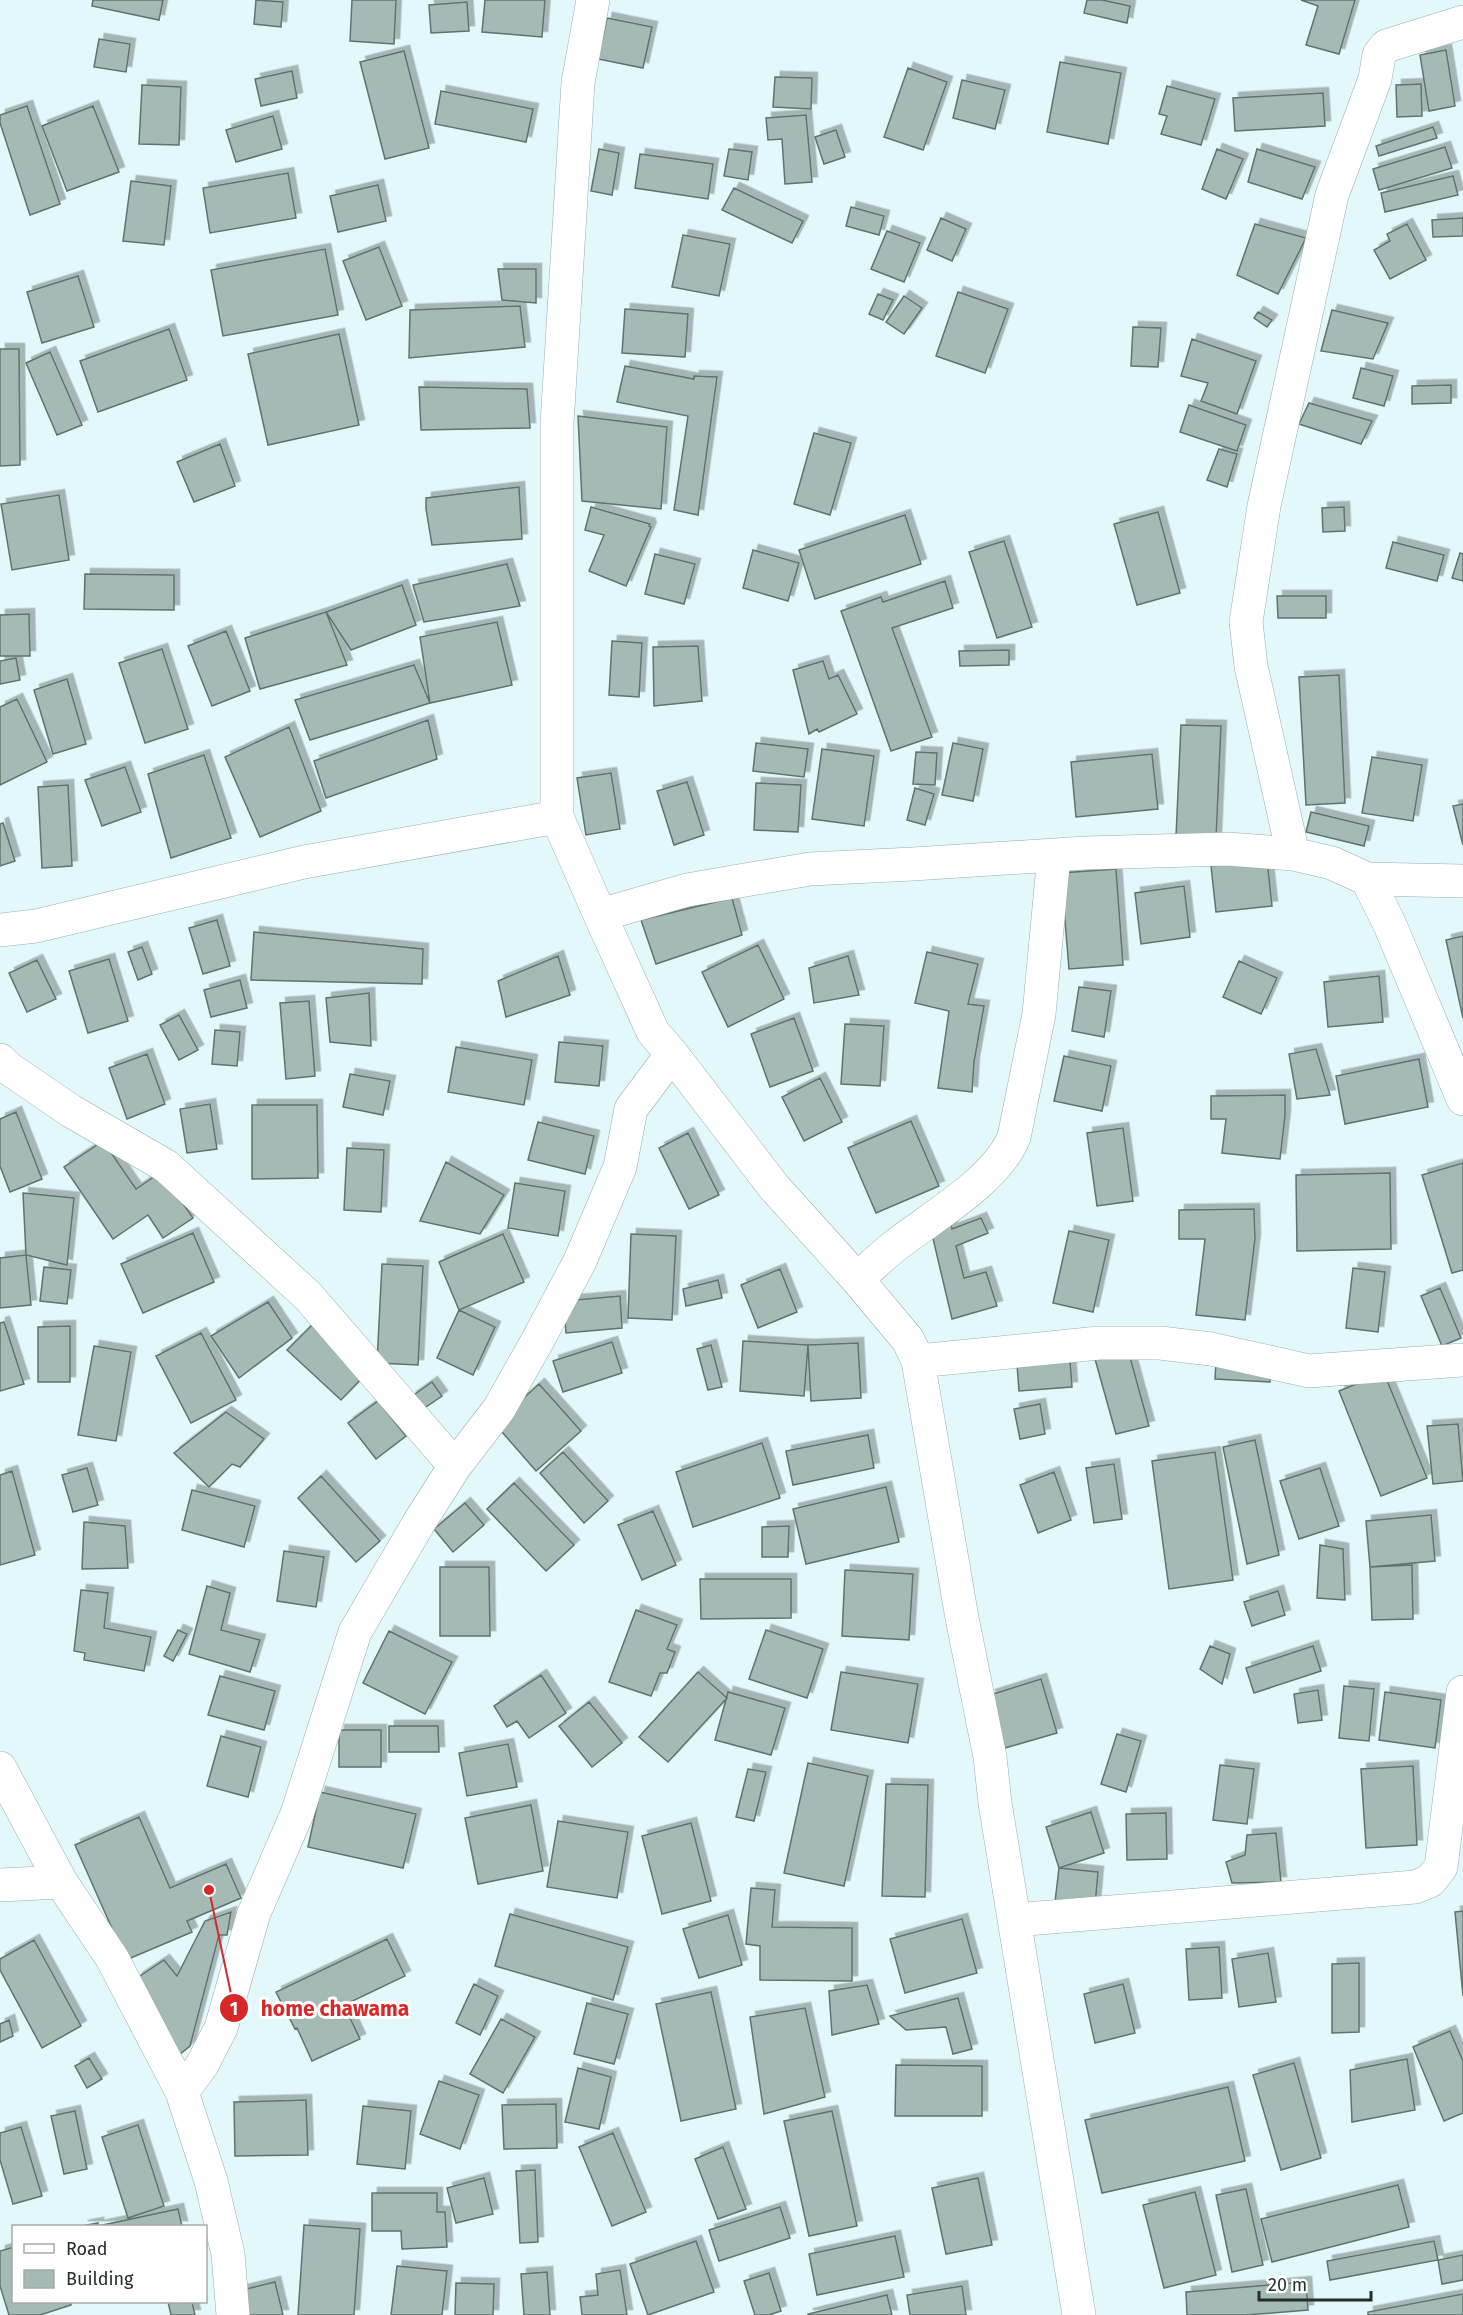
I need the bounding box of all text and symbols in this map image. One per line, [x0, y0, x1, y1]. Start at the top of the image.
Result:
callout: home chawama [219, 1989, 421, 2028]
text: home chawama [261, 1996, 409, 2022]
text: 1 [230, 1998, 238, 2020]
legend [12, 2225, 207, 2303]
text: Road [66, 2238, 108, 2260]
scale bar [1259, 2264, 1372, 2302]
text: Building [66, 2268, 134, 2290]
text: 20 m [1268, 2274, 1307, 2296]

